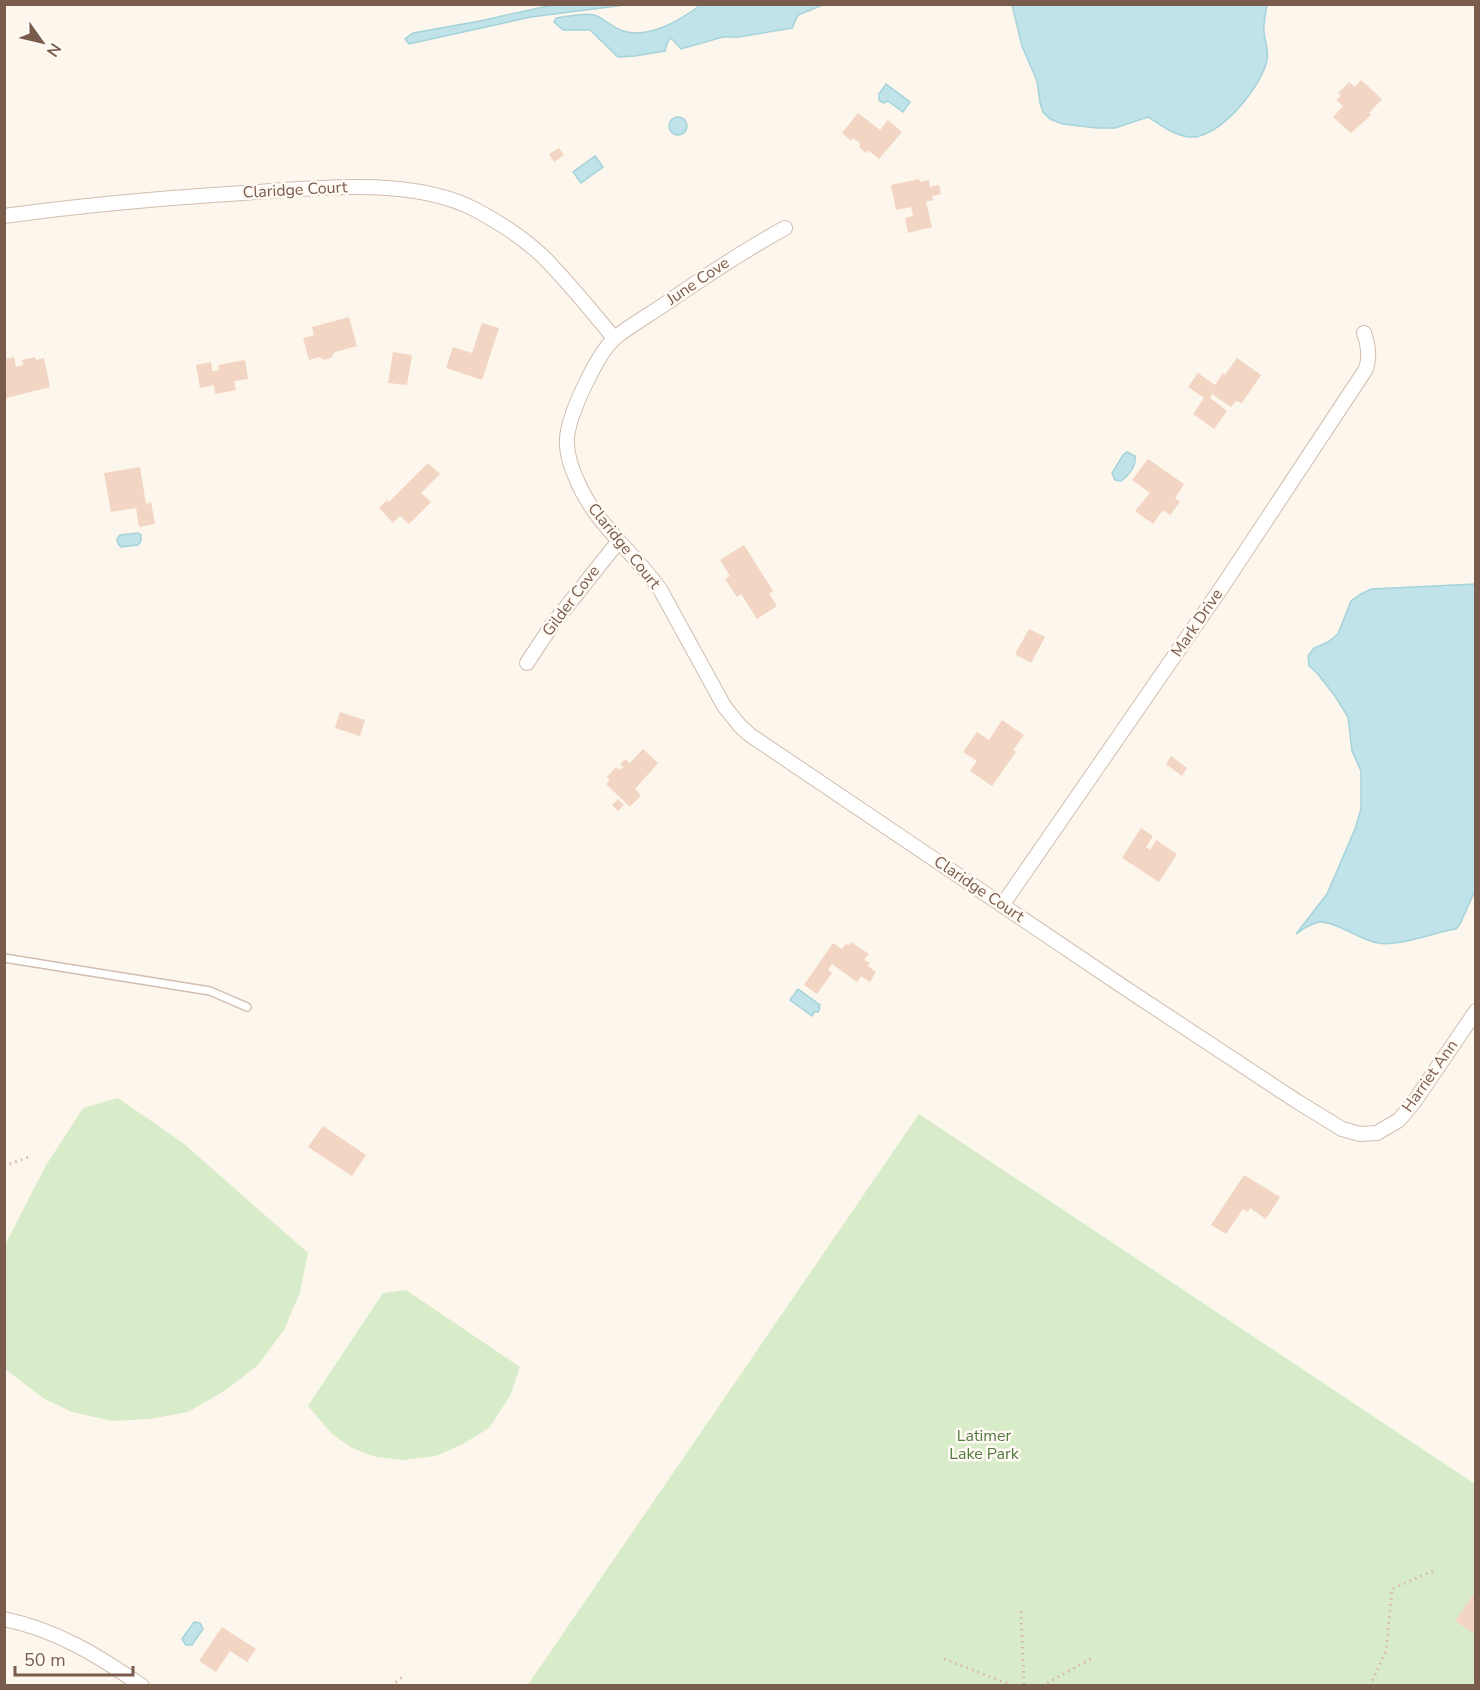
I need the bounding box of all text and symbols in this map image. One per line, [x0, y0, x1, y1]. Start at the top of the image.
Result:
north arrow [12, 12, 72, 72]
text: N [41, 39, 66, 61]
street label: Claridge Court [242, 176, 348, 204]
street label: June Cove [661, 252, 734, 311]
street label: Claridge Court [583, 498, 666, 594]
street label: Gilder Cove [537, 561, 605, 641]
street label: Mark Drive [1166, 585, 1228, 661]
street label: Claridge Court [929, 851, 1029, 928]
street label: Harriet Ann [1397, 1035, 1463, 1117]
park label: Latimer Lake Park [949, 1425, 1020, 1465]
scale bar [15, 1639, 134, 1677]
text: 50 m [24, 1648, 66, 1672]

